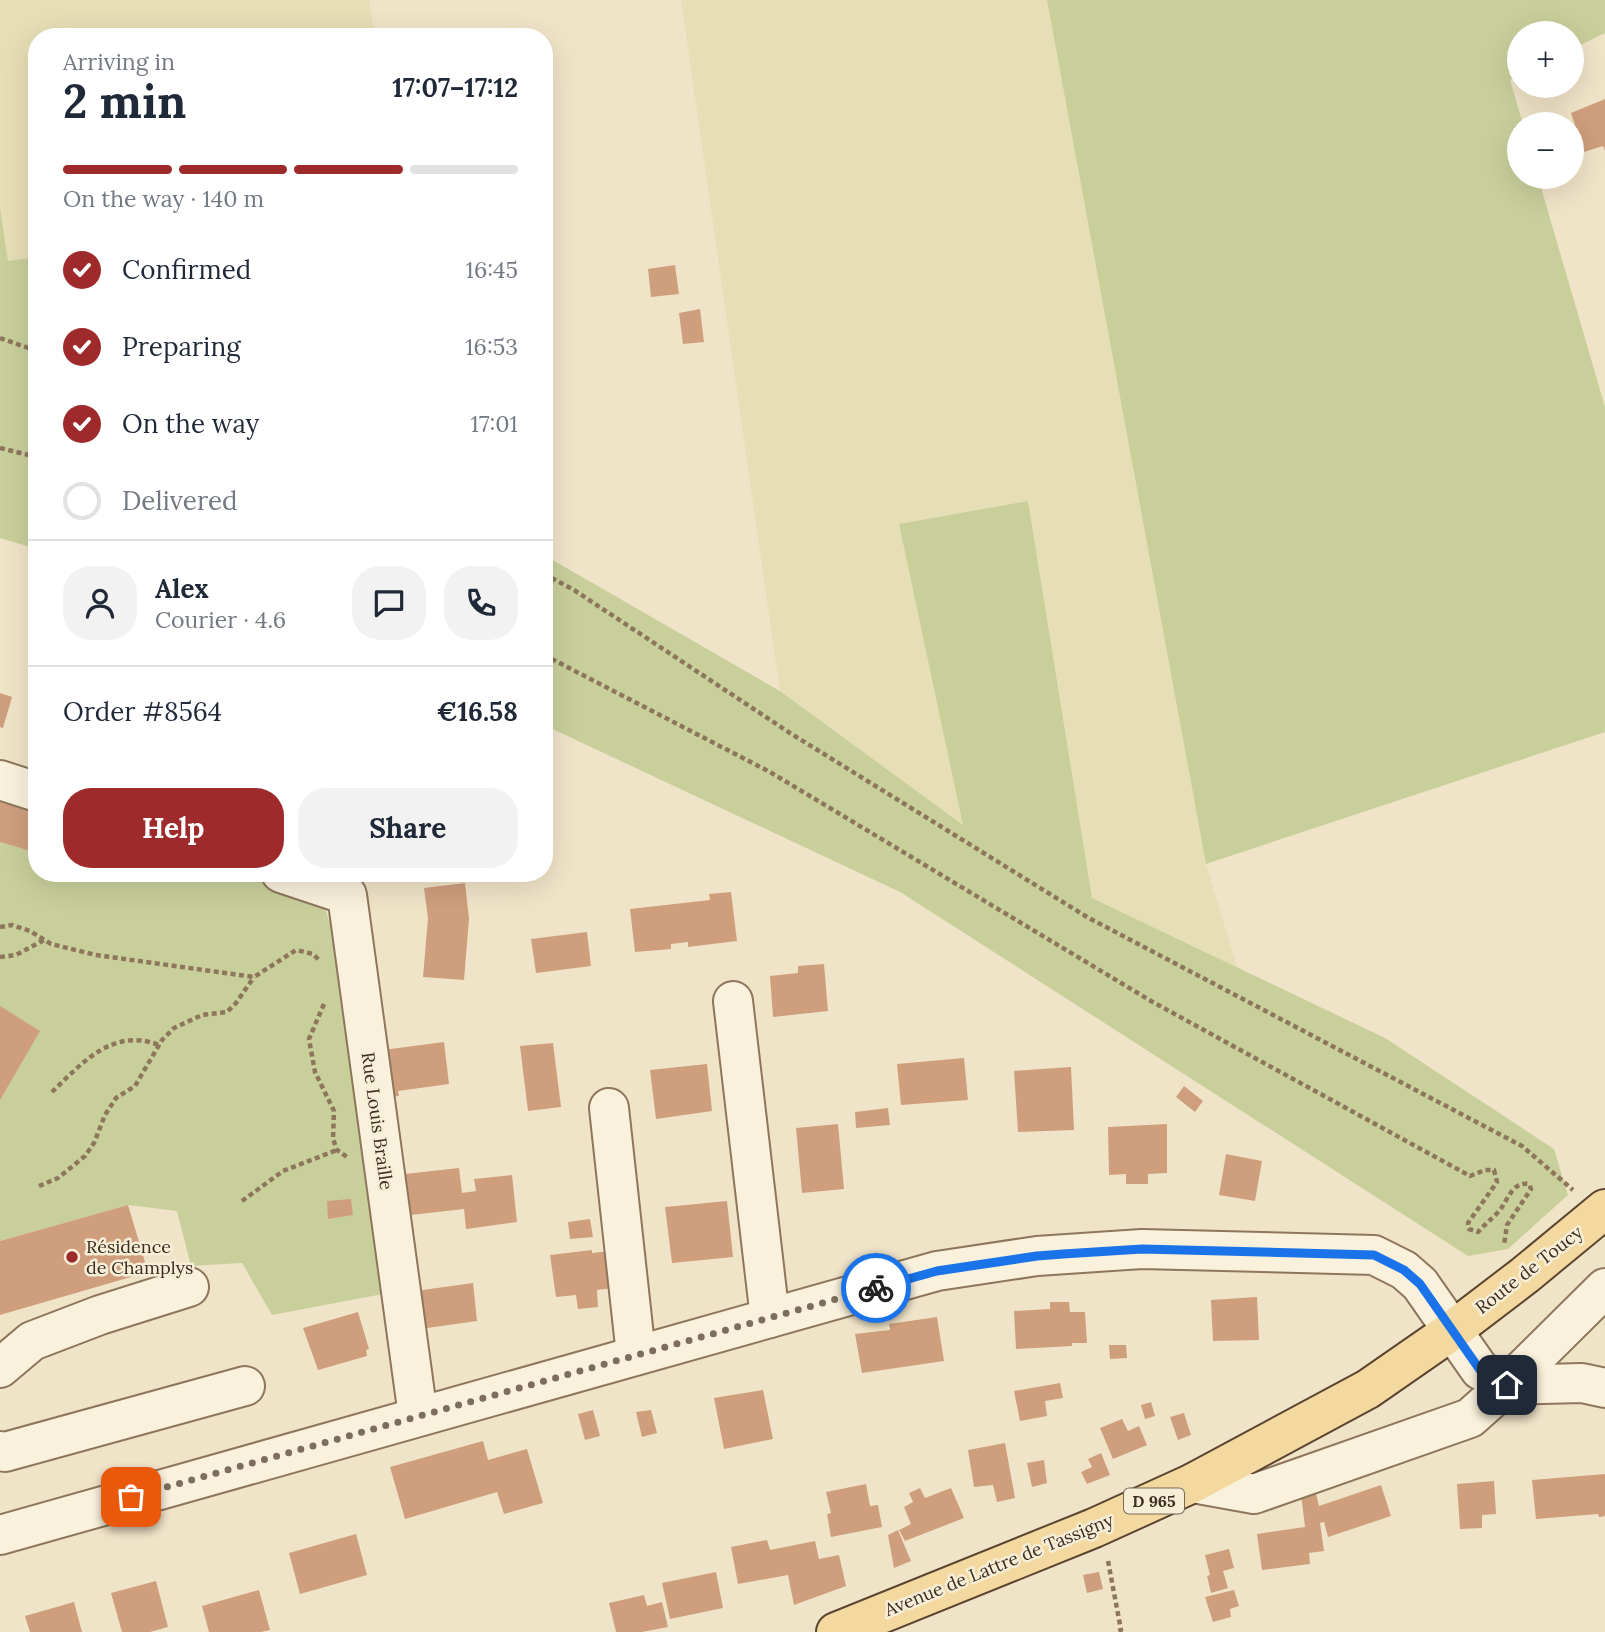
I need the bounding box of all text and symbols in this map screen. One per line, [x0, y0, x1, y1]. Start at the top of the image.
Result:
map controls [1507, 21, 1584, 189]
button: + [1507, 21, 1584, 98]
text: Arriving in [63, 47, 175, 76]
text: 17:07–17:12 [392, 71, 518, 104]
text: 2 min [63, 72, 186, 131]
button: − [1507, 112, 1584, 189]
text: On the way · 140 m [63, 184, 264, 213]
icon: check [63, 251, 101, 289]
text: Confirmed [122, 253, 251, 286]
text: 16:45 [466, 255, 518, 284]
icon: check [63, 328, 101, 366]
text: Preparing [122, 330, 241, 363]
text: 16:53 [465, 332, 518, 361]
icon: check [63, 405, 101, 443]
text: On the way [122, 407, 259, 440]
text: 17:01 [471, 409, 518, 438]
text: Delivered [122, 484, 238, 517]
button: person [63, 566, 137, 640]
button: chat [352, 566, 426, 640]
button: phone [444, 566, 518, 640]
text: Alex [155, 572, 209, 605]
text: Courier · 4.6 [155, 605, 286, 634]
text: Order #8564 [63, 695, 222, 728]
text: €16.58 [436, 695, 518, 728]
button: Help [63, 788, 284, 868]
button: Share [298, 788, 518, 868]
street label: Rue Louis Braille [356, 1051, 399, 1192]
street label: Route de Toucy [1470, 1220, 1587, 1319]
place label: Résidence de Champlys [86, 1235, 193, 1279]
marker: Résidence de Champlys [64, 1249, 80, 1265]
courier [841, 1253, 911, 1323]
icon: bike [857, 1269, 895, 1307]
pin [1477, 1355, 1537, 1415]
icon: home [1488, 1366, 1526, 1404]
pin [101, 1467, 161, 1527]
icon: bag [112, 1478, 150, 1516]
road number: D 965 [1124, 1488, 1184, 1513]
street label: Avenue de Lattre de Tassigny [880, 1508, 1117, 1621]

